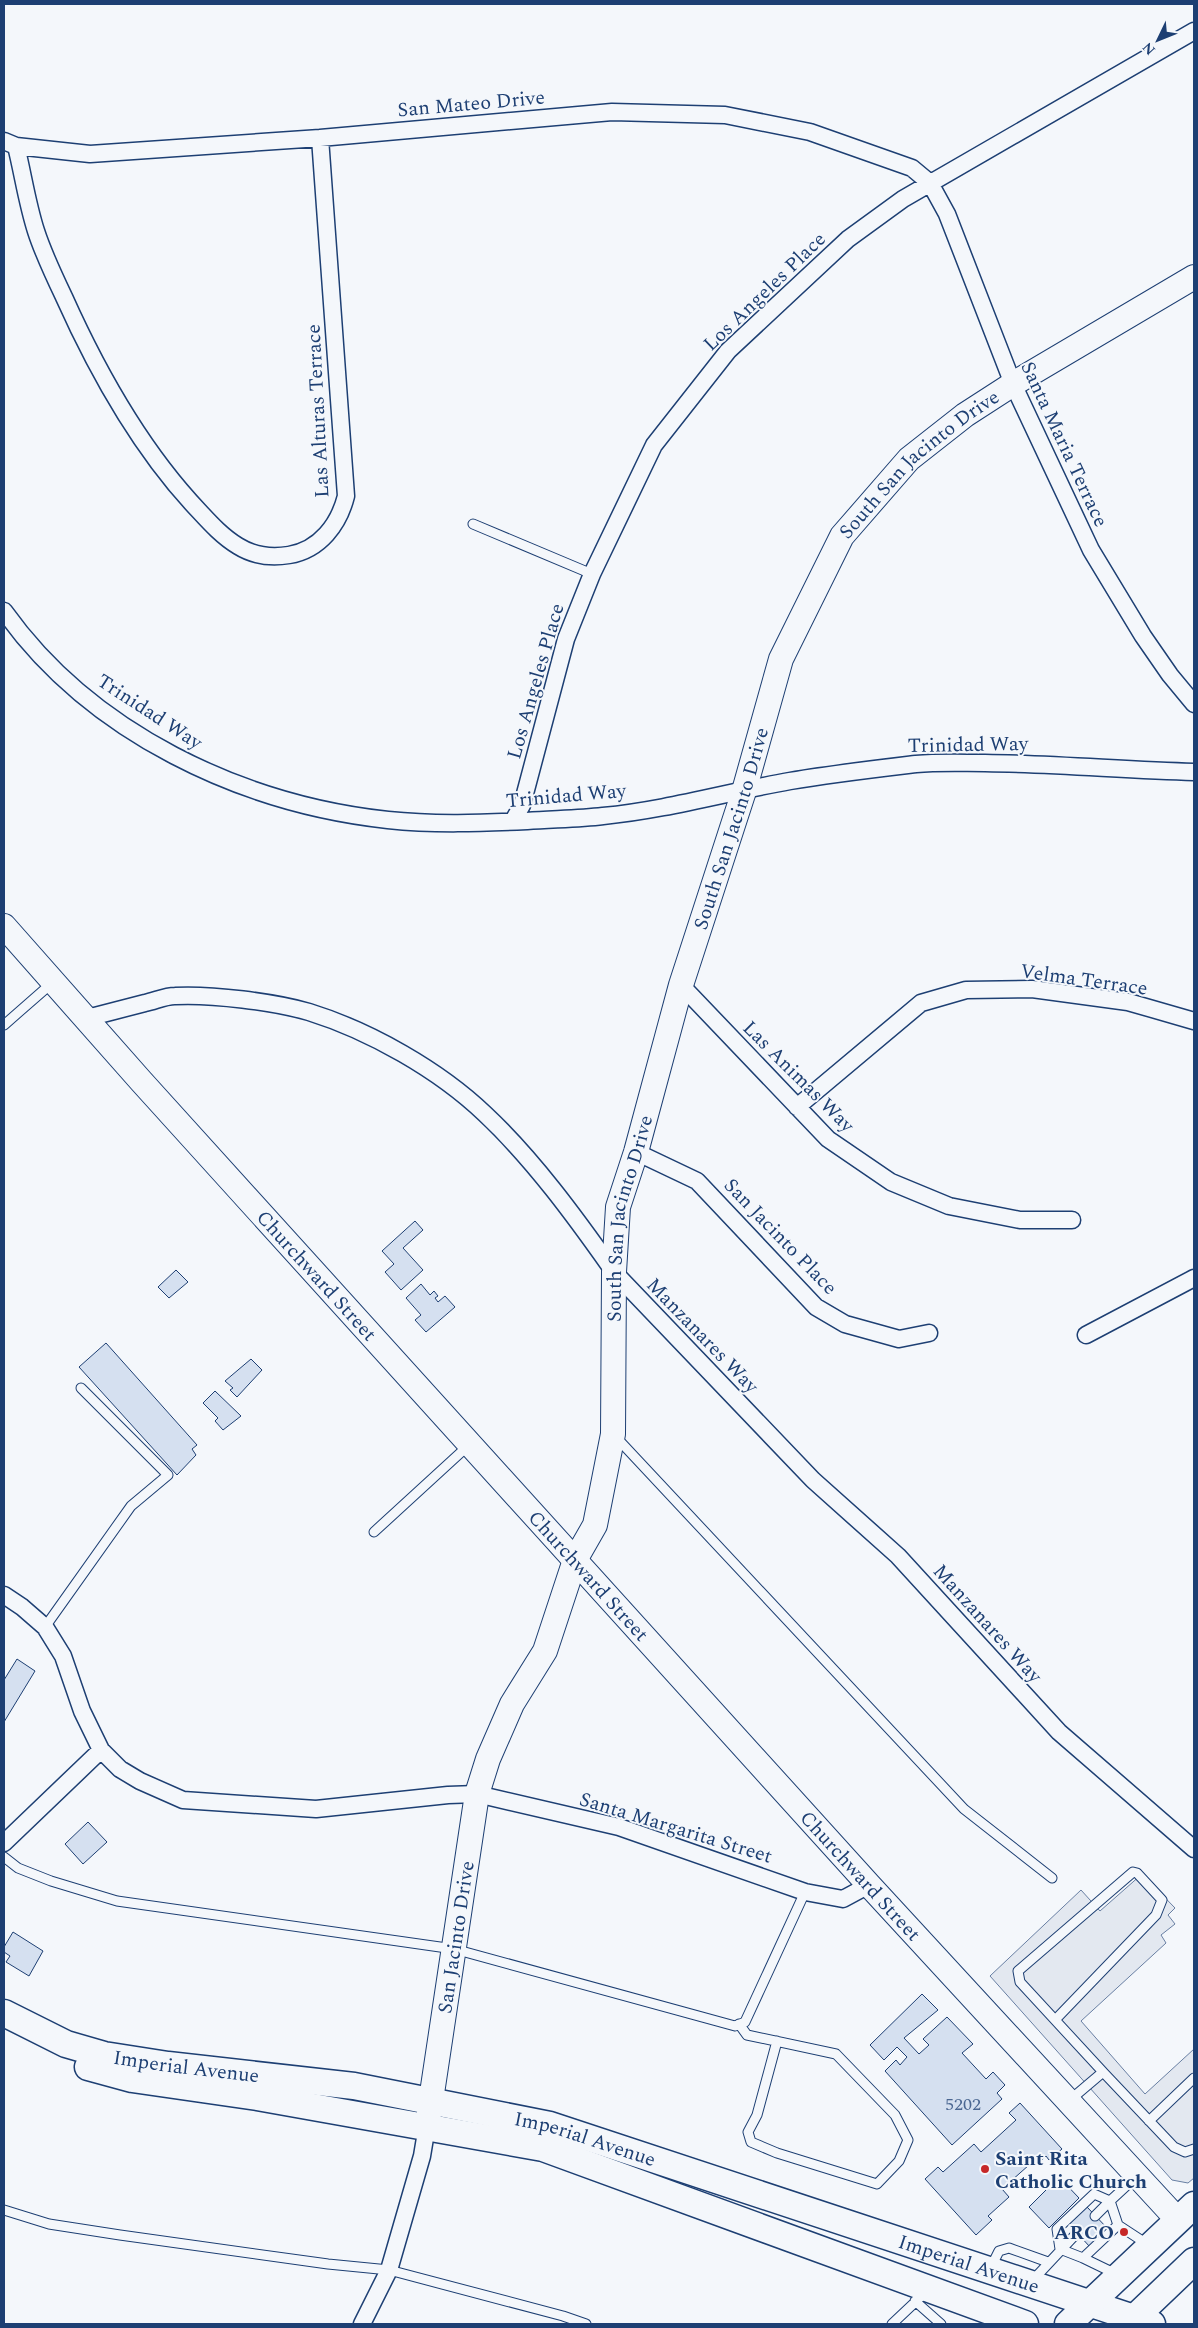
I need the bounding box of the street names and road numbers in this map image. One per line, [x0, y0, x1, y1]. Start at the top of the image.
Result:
street label: San Mateo Drive [396, 83, 546, 125]
street label: Los Angeles Place [696, 225, 833, 358]
street label: Las Alturas Terrace [298, 323, 338, 499]
street label: Santa Maria Terrace [1013, 357, 1116, 532]
street label: South San Jacinto Drive [832, 383, 1006, 546]
street label: Los Angeles Place [499, 600, 573, 763]
street label: Trinidad Way [91, 666, 209, 758]
street label: South San Jacinto Drive [686, 724, 777, 934]
street label: Trinidad Way [907, 729, 1030, 761]
street label: Trinidad Way [505, 776, 629, 816]
street label: Velma Terrace [1018, 956, 1150, 1004]
street label: Las Animas Way [735, 1014, 862, 1141]
street label: South San Jacinto Drive [600, 1112, 661, 1322]
street label: San Jacinto Place [717, 1171, 844, 1302]
street label: Churchward Street [249, 1204, 384, 1348]
street label: Manzanares Way [639, 1271, 766, 1401]
street label: Churchward Street [521, 1504, 656, 1649]
street label: Manzanares Way [926, 1558, 1050, 1691]
street label: Santa Margarita Street [576, 1784, 776, 1872]
street label: Churchward Street [792, 1804, 928, 1948]
street label: San Jacinto Drive [430, 1859, 483, 2016]
street label: Imperial Avenue [111, 2043, 261, 2091]
street label: Imperial Avenue [511, 2104, 660, 2175]
street label: Imperial Avenue [894, 2227, 1043, 2302]

